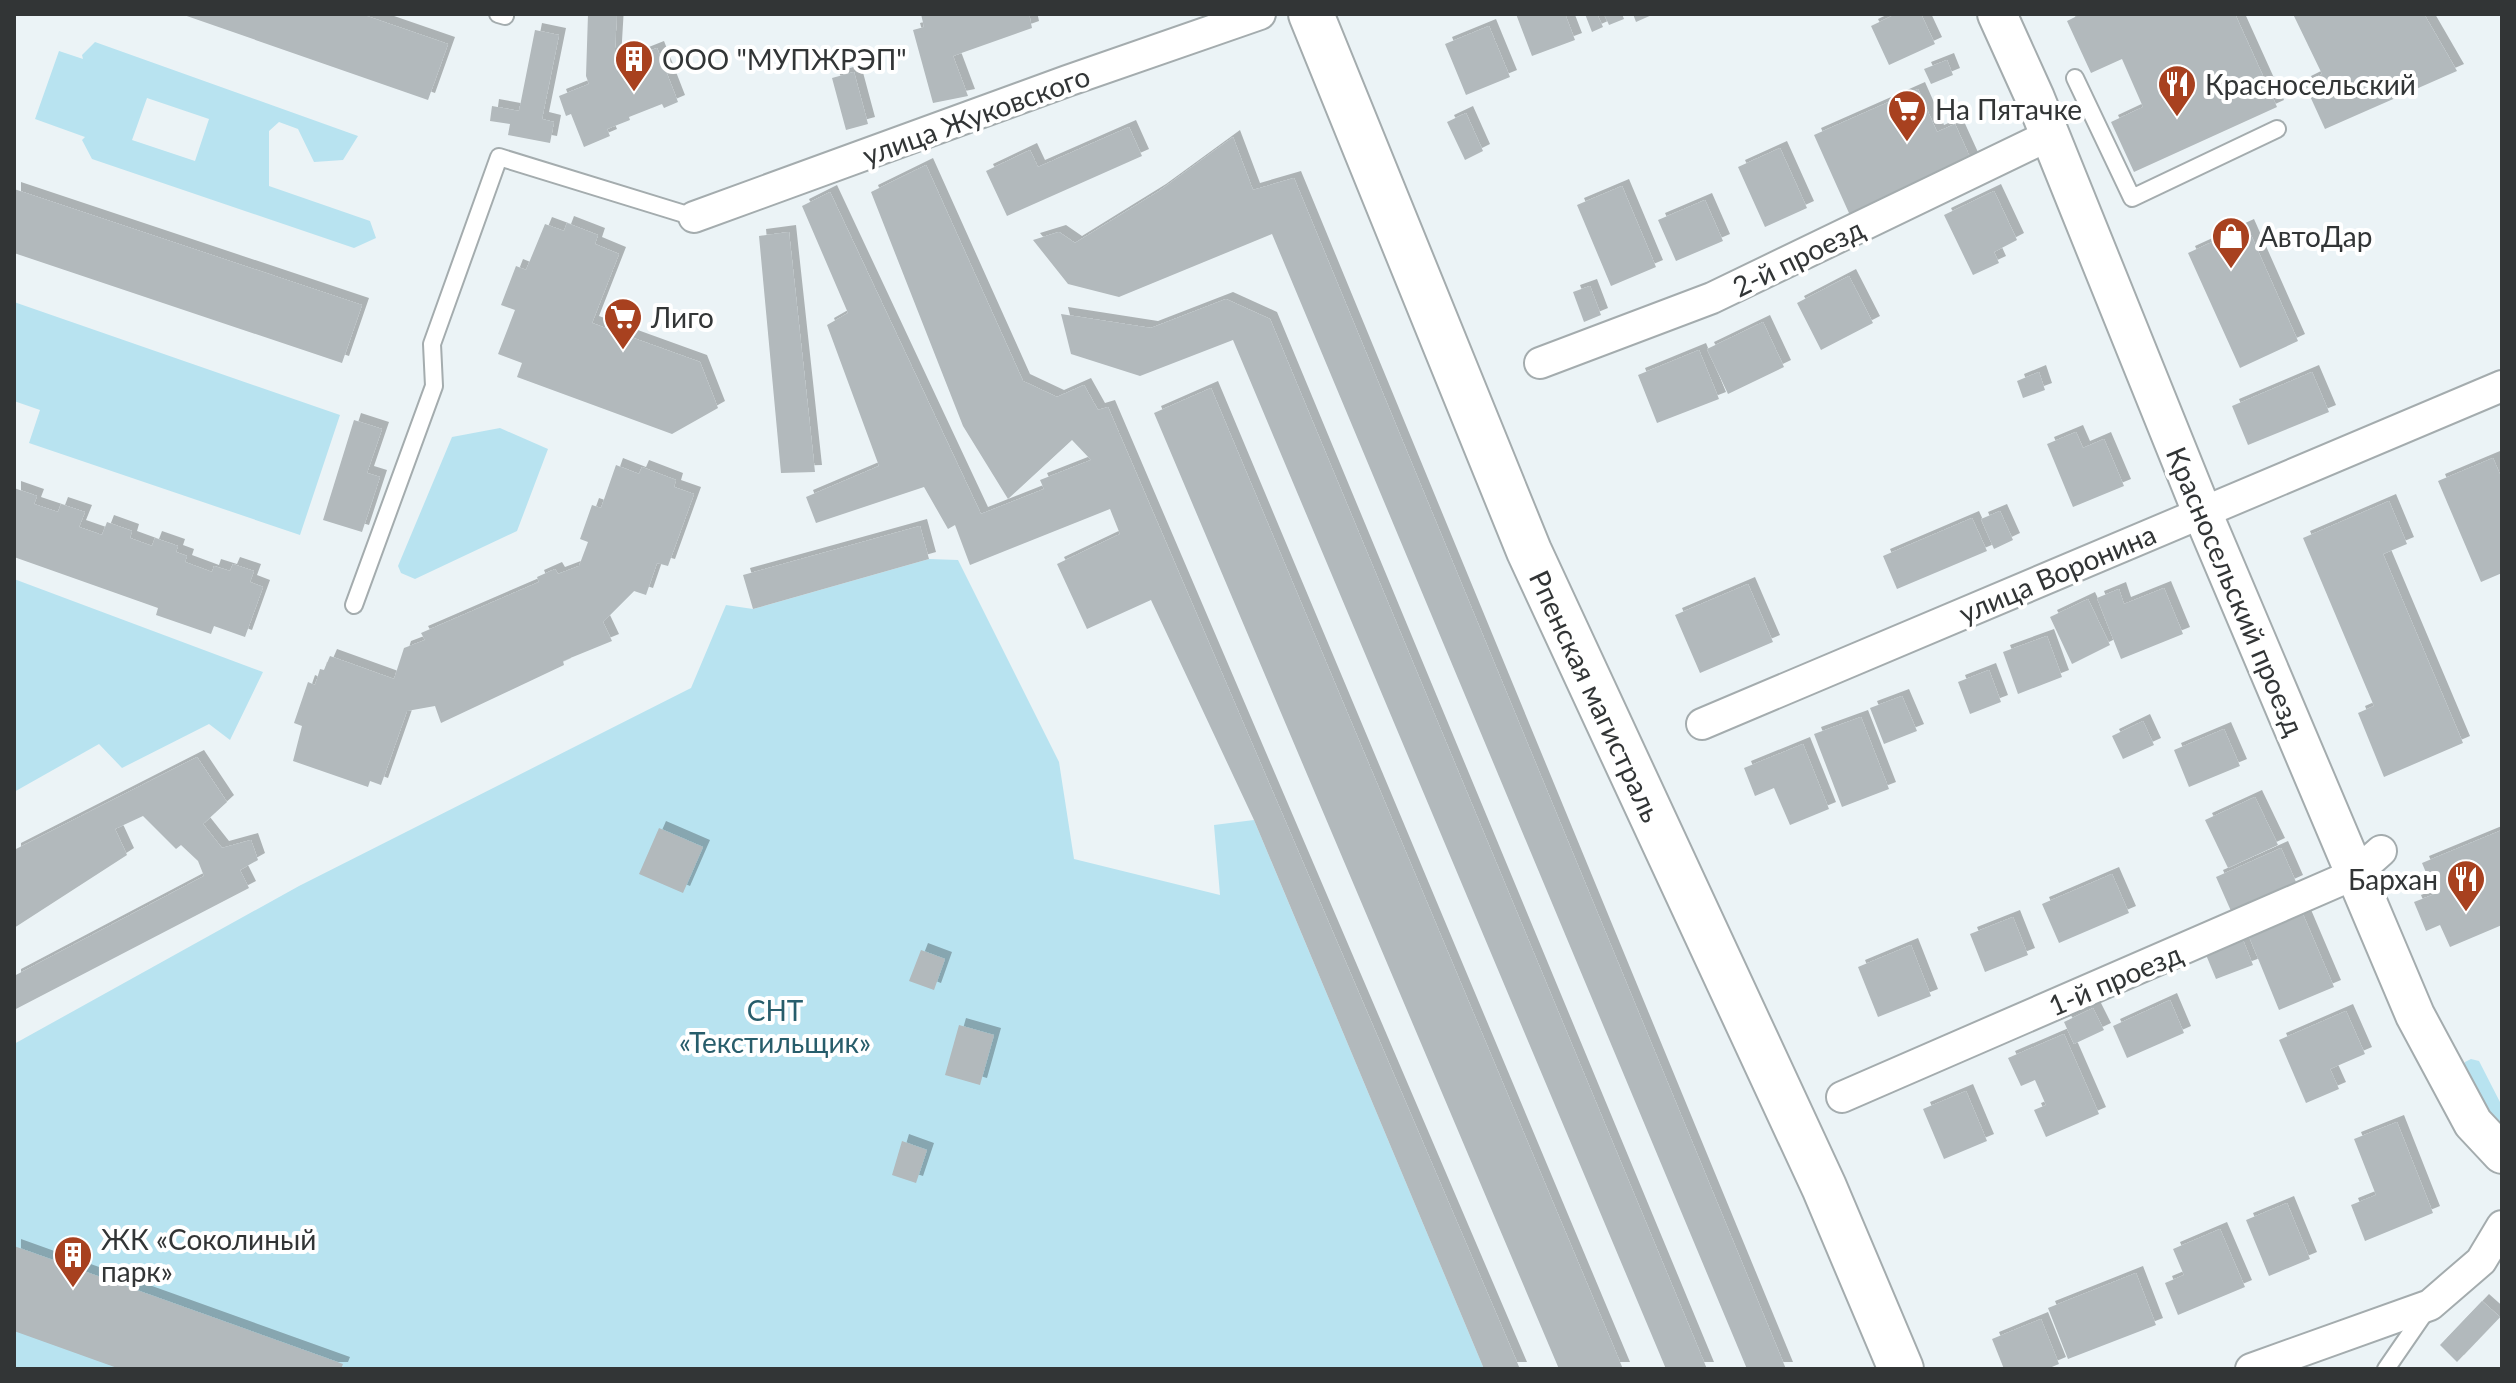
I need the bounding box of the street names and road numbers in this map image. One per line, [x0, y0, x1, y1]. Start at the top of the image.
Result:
street label: улица Жуковского [858, 58, 1094, 172]
street label: 2-й проезд [1727, 211, 1869, 303]
street label: Красносельский проезд [2160, 442, 2312, 740]
street label: улица Воронина [1953, 516, 2161, 630]
street label: Рпенская магистраль [1523, 565, 1669, 827]
street label: 1-й проезд [2043, 936, 2187, 1022]

